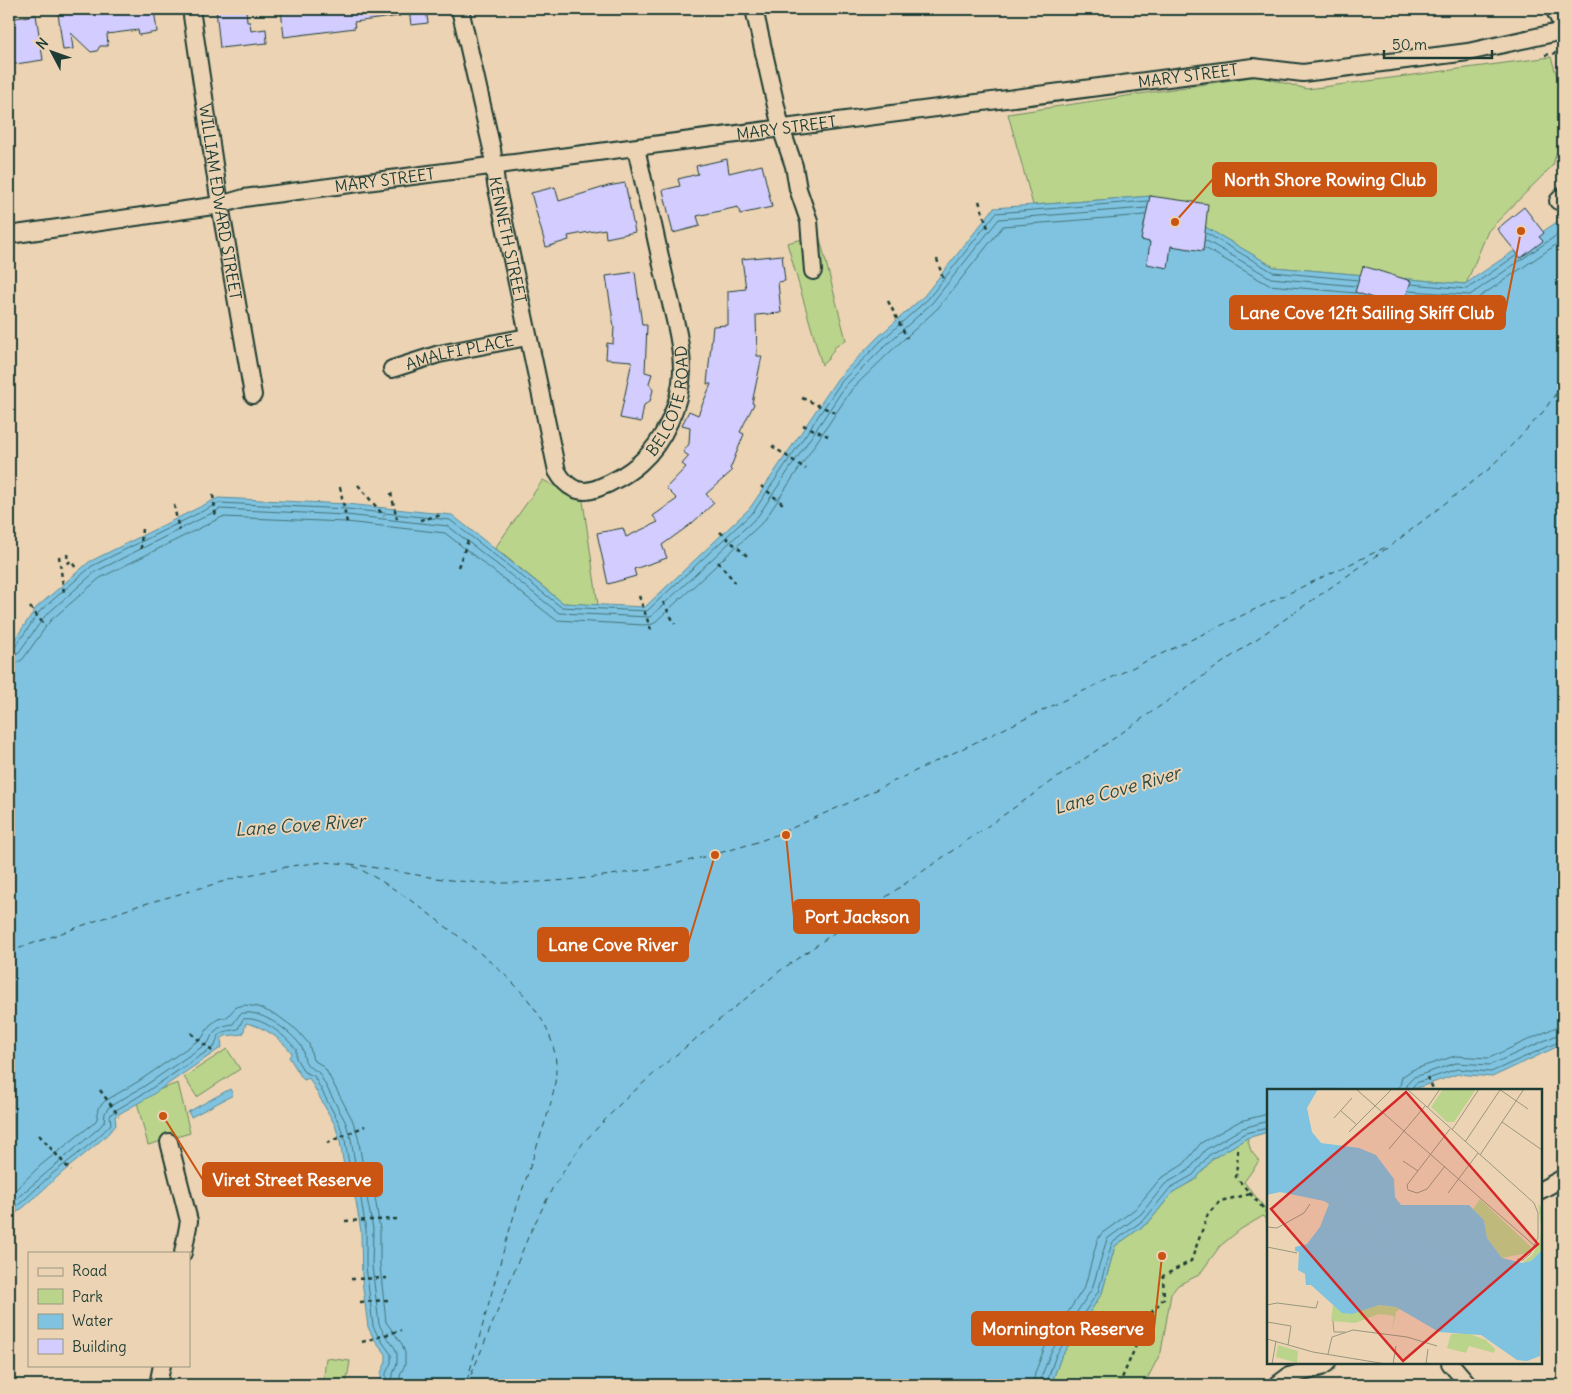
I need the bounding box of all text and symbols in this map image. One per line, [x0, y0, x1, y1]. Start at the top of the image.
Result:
north arrow [28, 28, 78, 78]
scale bar [1384, 28, 1492, 60]
text: N [32, 34, 52, 53]
text: 50 m [1392, 35, 1427, 54]
street label: MARY STREET [1137, 59, 1239, 92]
street label: WILLIAM EDWARD STREET [195, 102, 246, 301]
street label: MARY STREET [735, 111, 837, 144]
street label: MARY STREET [334, 163, 436, 196]
callout: North Shore Rowing Club [1213, 163, 1436, 196]
text: North Shore Rowing Club [1224, 168, 1426, 191]
street label: KENNETH STREET [485, 176, 531, 305]
callout: Lane Cove 12ft Sailing Skiff Club [1230, 296, 1505, 329]
text: Lane Cove 12ft Sailing Skiff Club [1240, 301, 1494, 324]
street label: AMALFI PLACE [403, 330, 515, 374]
street label: BELCOTE ROAD [641, 344, 692, 460]
water label: Lane Cove River [1051, 760, 1185, 819]
water label: Lane Cove River [234, 809, 368, 841]
callout: Port Jackson [794, 900, 919, 933]
text: Port Jackson [805, 905, 910, 928]
callout: Lane Cove River [538, 928, 688, 961]
text: Lane Cove River [548, 933, 679, 956]
inset map [1267, 1089, 1542, 1364]
callout: Viret Street Reserve [203, 1163, 382, 1196]
text: Viret Street Reserve [213, 1168, 372, 1191]
legend [28, 1252, 190, 1366]
text: Road [72, 1261, 107, 1280]
text: Park [72, 1287, 103, 1306]
text: Water [72, 1311, 113, 1330]
callout: Mornington Reserve [972, 1312, 1154, 1345]
text: Mornington Reserve [982, 1317, 1144, 1340]
text: Building [72, 1337, 127, 1356]

